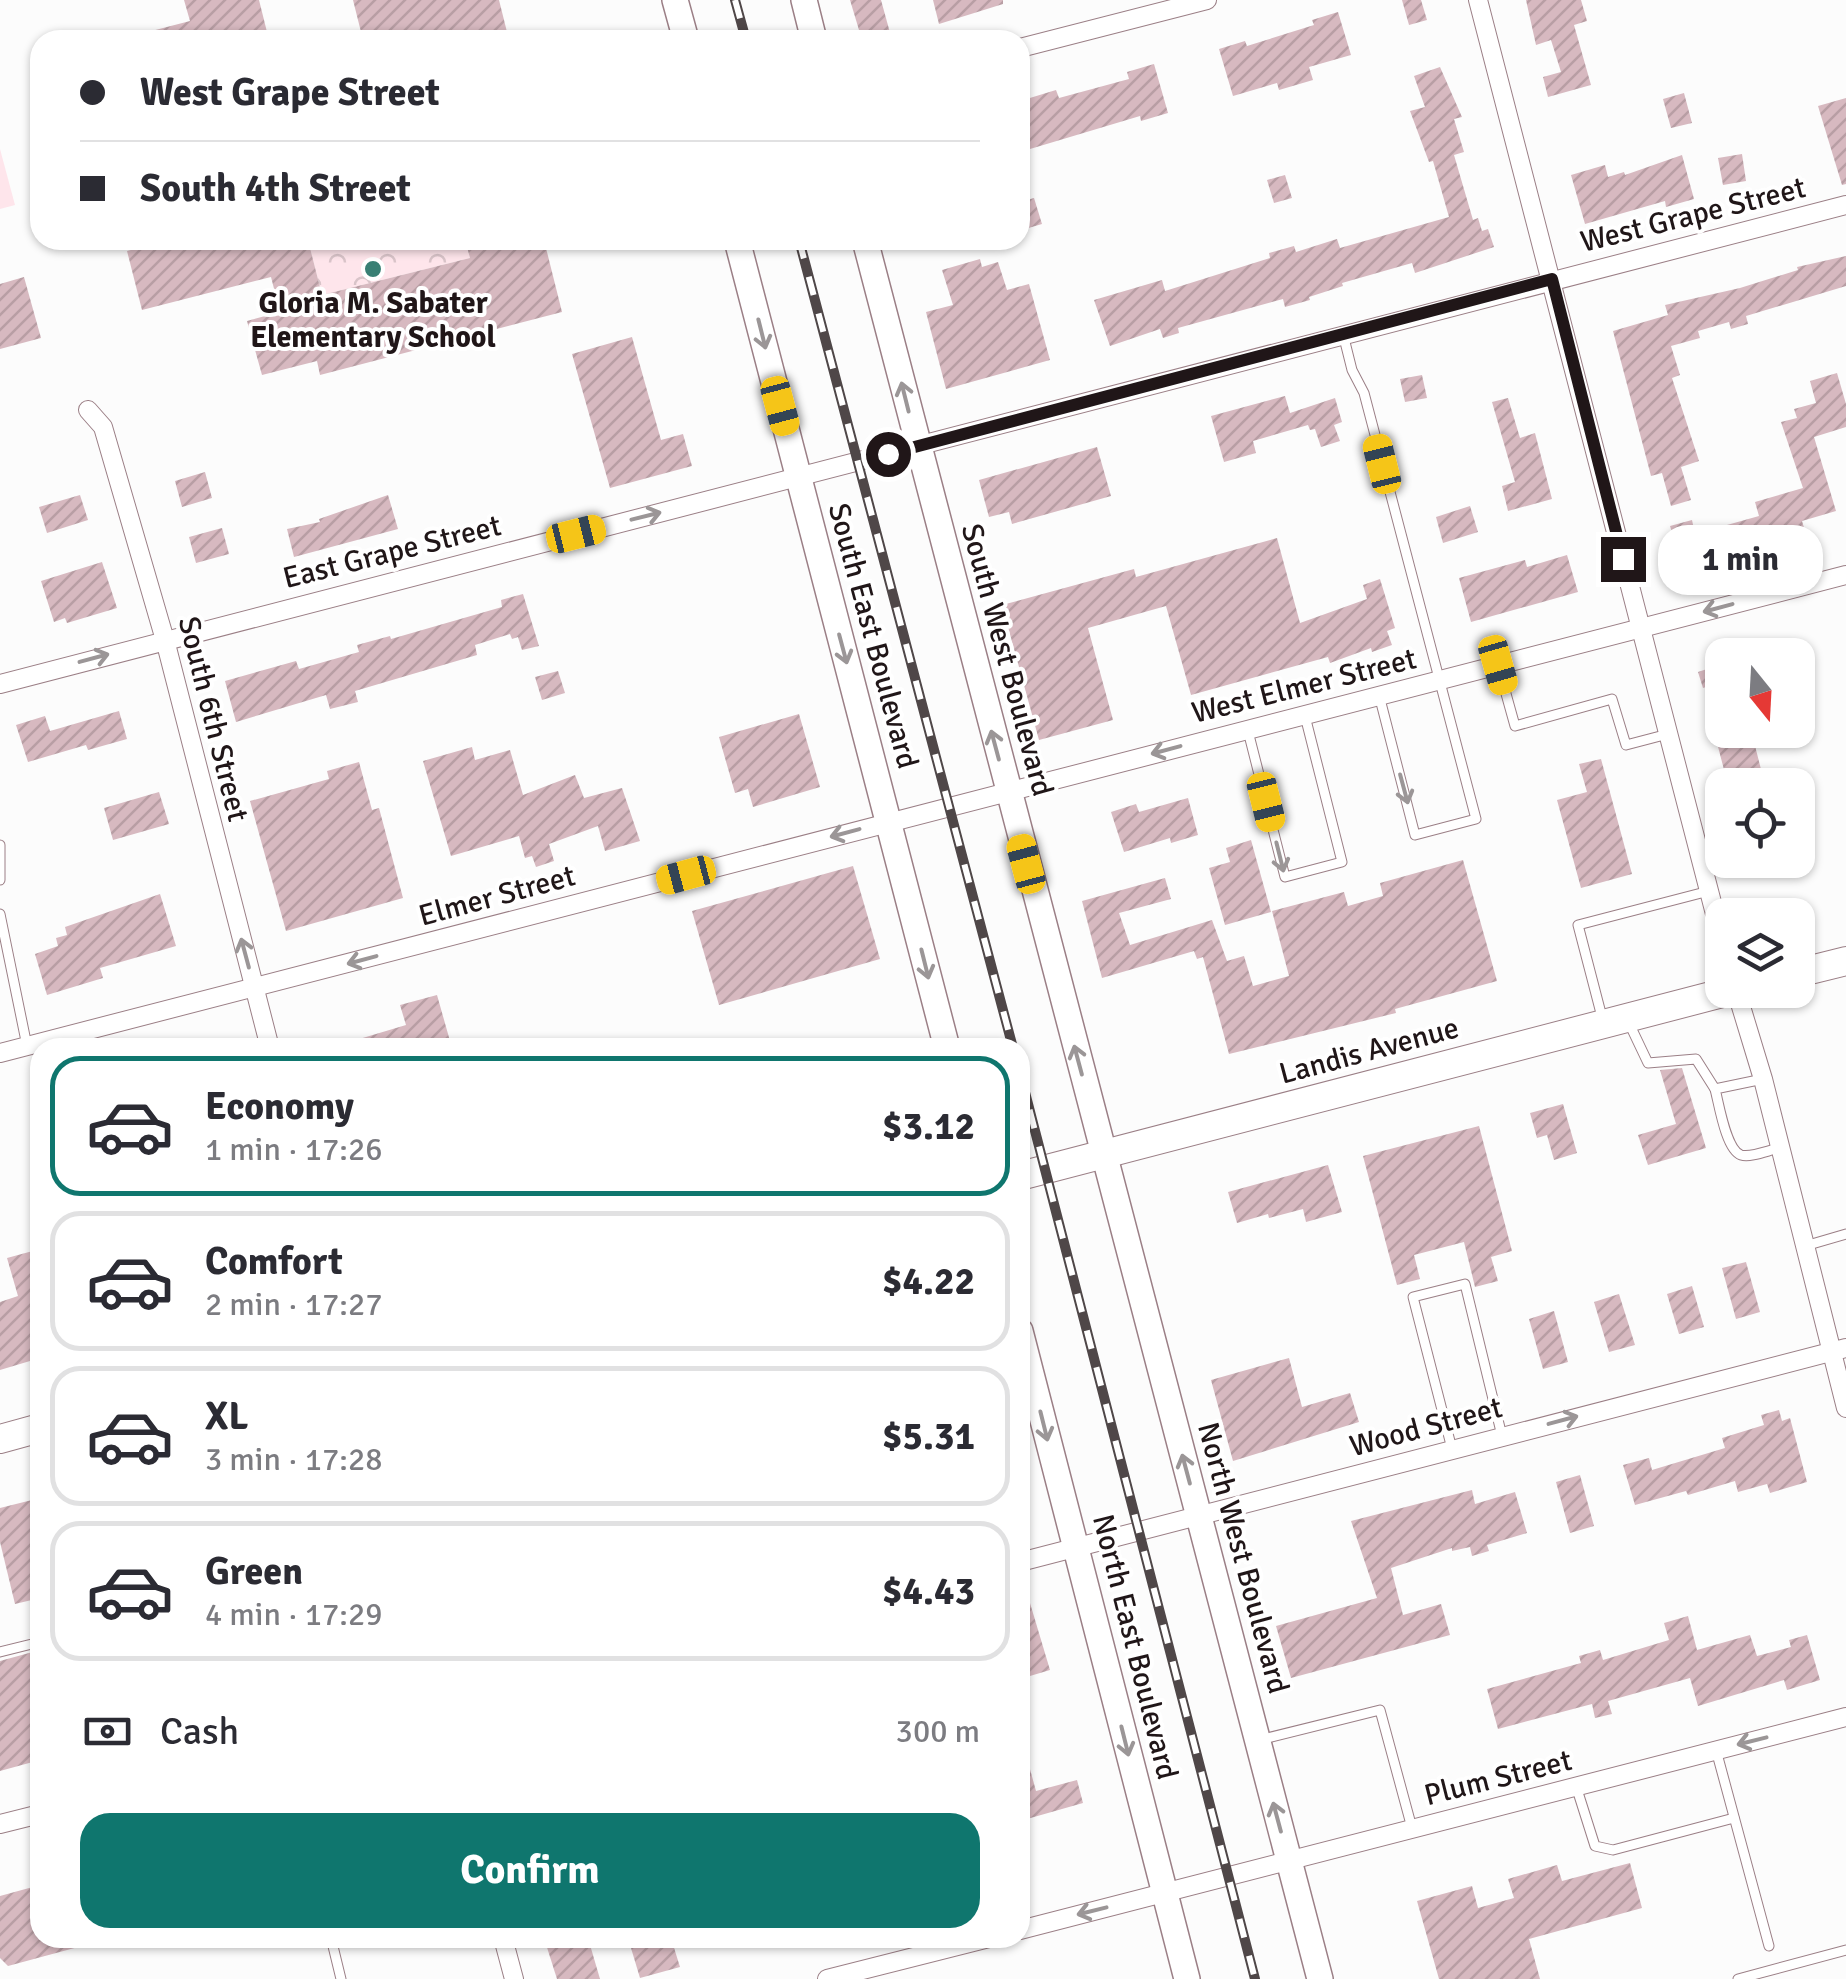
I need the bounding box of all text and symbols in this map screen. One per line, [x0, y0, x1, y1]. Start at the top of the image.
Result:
text: West Grape Street [140, 69, 440, 116]
text: South 4th Street [140, 165, 411, 212]
street label: West Grape Street [1577, 169, 1809, 261]
marker: Gloria M. Sabater Elementary School [362, 258, 384, 280]
place label: Gloria M. Sabater Elementary School [250, 285, 496, 356]
one-way arrow [753, 318, 772, 349]
car [758, 373, 802, 439]
one-way arrow [895, 382, 913, 414]
car [1360, 431, 1404, 497]
route start [866, 432, 911, 477]
street label: South East Boulevard [820, 499, 926, 773]
one-way arrow [630, 505, 661, 524]
street label: East Grape Street [279, 507, 505, 597]
car [543, 512, 609, 556]
street label: South West Boulevard [953, 520, 1061, 800]
callout: 1 min [1658, 524, 1823, 594]
route end [1601, 537, 1646, 582]
text: 1 min [1702, 540, 1779, 579]
one-way arrow [1703, 600, 1734, 619]
street label: South 6th Street [170, 613, 256, 825]
car [1475, 632, 1521, 698]
one-way arrow [835, 633, 854, 664]
north arrow [1705, 638, 1815, 748]
map controls [1705, 638, 1815, 1008]
street label: West Elmer Street [1188, 640, 1420, 732]
one-way arrow [78, 648, 109, 667]
one-way arrow [985, 730, 1004, 762]
one-way arrow [1151, 741, 1182, 760]
button: locate [1705, 768, 1815, 878]
car [1244, 769, 1288, 835]
one-way arrow [1395, 773, 1414, 804]
one-way arrow [830, 825, 861, 844]
car [1004, 831, 1048, 897]
one-way arrow [1271, 841, 1290, 872]
car [653, 853, 719, 897]
street label: Elmer Street [415, 857, 579, 935]
button: layers [1705, 898, 1815, 1008]
one-way arrow [235, 938, 254, 969]
one-way arrow [916, 948, 935, 979]
one-way arrow [346, 951, 378, 970]
street label: Landis Avenue [1275, 1009, 1463, 1093]
one-way arrow [1068, 1045, 1087, 1076]
icon: car [85, 1081, 175, 1171]
text: Economy [205, 1083, 354, 1130]
text: $3.12 [882, 1103, 975, 1150]
text: 1 min · 17:26 [205, 1130, 383, 1169]
icon: car [85, 1236, 175, 1326]
text: Comfort [205, 1238, 343, 1285]
text: $4.22 [882, 1258, 975, 1305]
text: 2 min · 17:27 [205, 1285, 383, 1324]
street label: Wood Street [1346, 1389, 1506, 1465]
icon: car [85, 1391, 175, 1481]
text: XL [205, 1393, 248, 1440]
one-way arrow [1547, 1409, 1578, 1428]
one-way arrow [1036, 1410, 1055, 1441]
text: $5.31 [882, 1413, 975, 1460]
street label: North West Boulevard [1189, 1418, 1297, 1698]
text: 3 min · 17:28 [205, 1440, 383, 1479]
one-way arrow [1175, 1454, 1194, 1485]
street label: North East Boulevard [1084, 1511, 1186, 1783]
icon: car [85, 1546, 175, 1636]
text: Green [205, 1548, 303, 1595]
text: $4.43 [882, 1568, 975, 1615]
text: 4 min · 17:29 [205, 1595, 383, 1634]
icon: cash [80, 1704, 135, 1759]
text: Cash [160, 1708, 239, 1755]
text: 300 m [896, 1712, 980, 1751]
one-way arrow [1117, 1724, 1136, 1756]
one-way arrow [1737, 1733, 1769, 1751]
street label: Plum Street [1420, 1742, 1576, 1814]
one-way arrow [1267, 1802, 1286, 1833]
button: Confirm [80, 1813, 980, 1928]
one-way arrow [1077, 1903, 1109, 1921]

